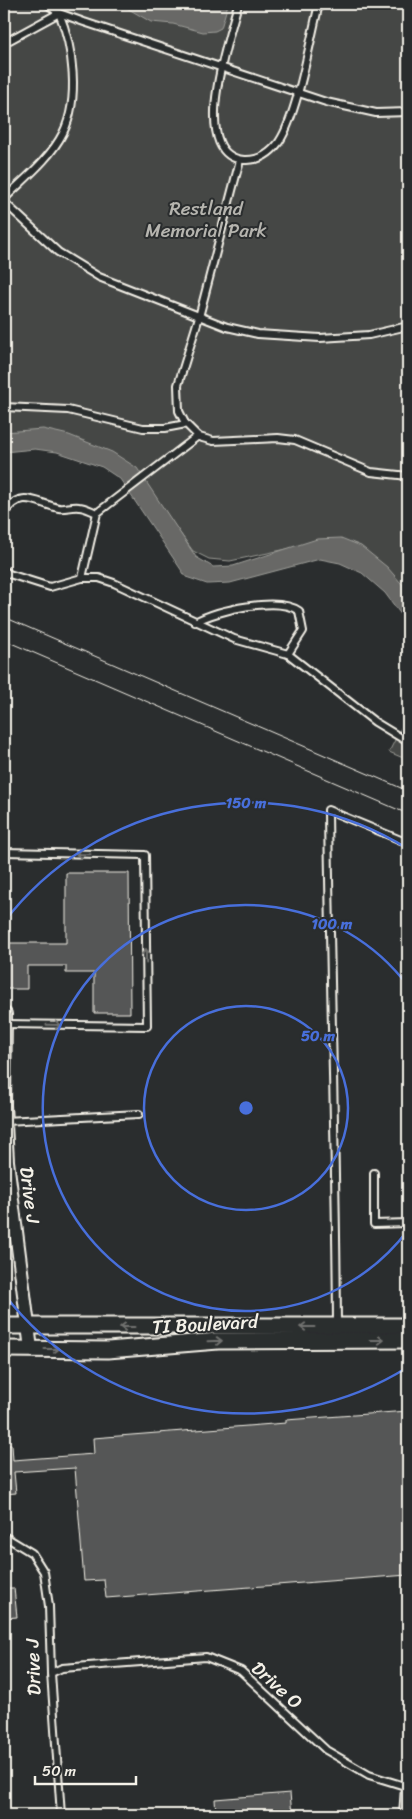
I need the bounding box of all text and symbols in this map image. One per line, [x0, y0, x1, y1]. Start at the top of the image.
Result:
park label: Restland Memorial Park [145, 192, 267, 247]
text: 150 m [226, 790, 267, 816]
one-way arrow [75, 849, 91, 859]
text: 100 m [312, 911, 353, 937]
one-way arrow [141, 948, 151, 964]
one-way arrow [46, 1020, 62, 1029]
text: 50 m [301, 1023, 336, 1049]
centre of rings [237, 1099, 255, 1117]
street label: Drive J [10, 1165, 50, 1226]
street label: TI Boulevard [151, 1305, 261, 1343]
one-way arrow [119, 1322, 136, 1332]
one-way arrow [299, 1322, 316, 1332]
one-way arrow [368, 1335, 385, 1345]
one-way arrow [206, 1336, 222, 1346]
one-way arrow [44, 1344, 60, 1354]
street label: Drive J [15, 1637, 50, 1696]
street label: Drive O [244, 1653, 310, 1717]
scale bar [35, 1754, 136, 1786]
text: 50 m [42, 1758, 77, 1784]

